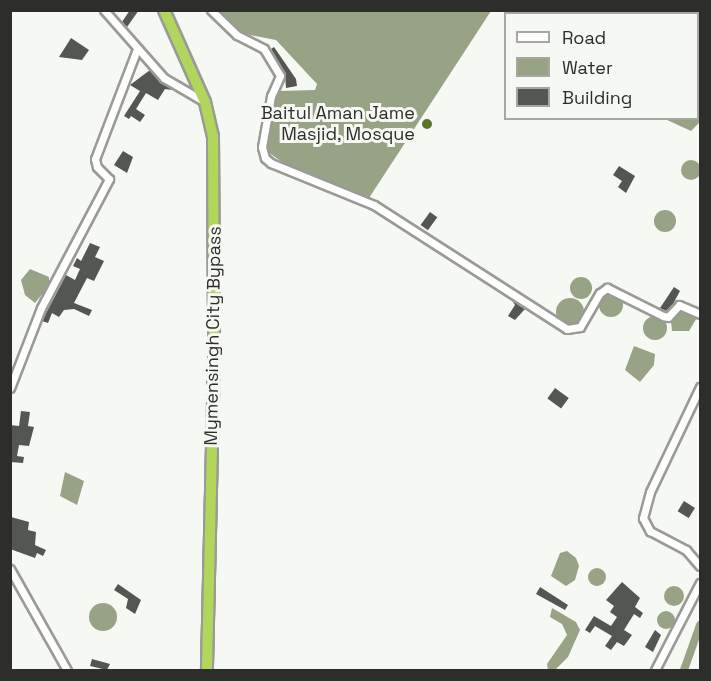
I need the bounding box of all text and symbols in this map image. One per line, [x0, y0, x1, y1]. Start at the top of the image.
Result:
legend [504, 12, 699, 120]
text: Road [562, 26, 606, 49]
text: Water [562, 56, 613, 79]
text: Building [562, 86, 632, 109]
place label: Baitul Aman Jame Masjid, Mosque [260, 103, 415, 146]
marker: Baitul Aman Jame Masjid, Mosque [420, 117, 434, 131]
street label: Mymensingh City Bypass [200, 226, 226, 446]

